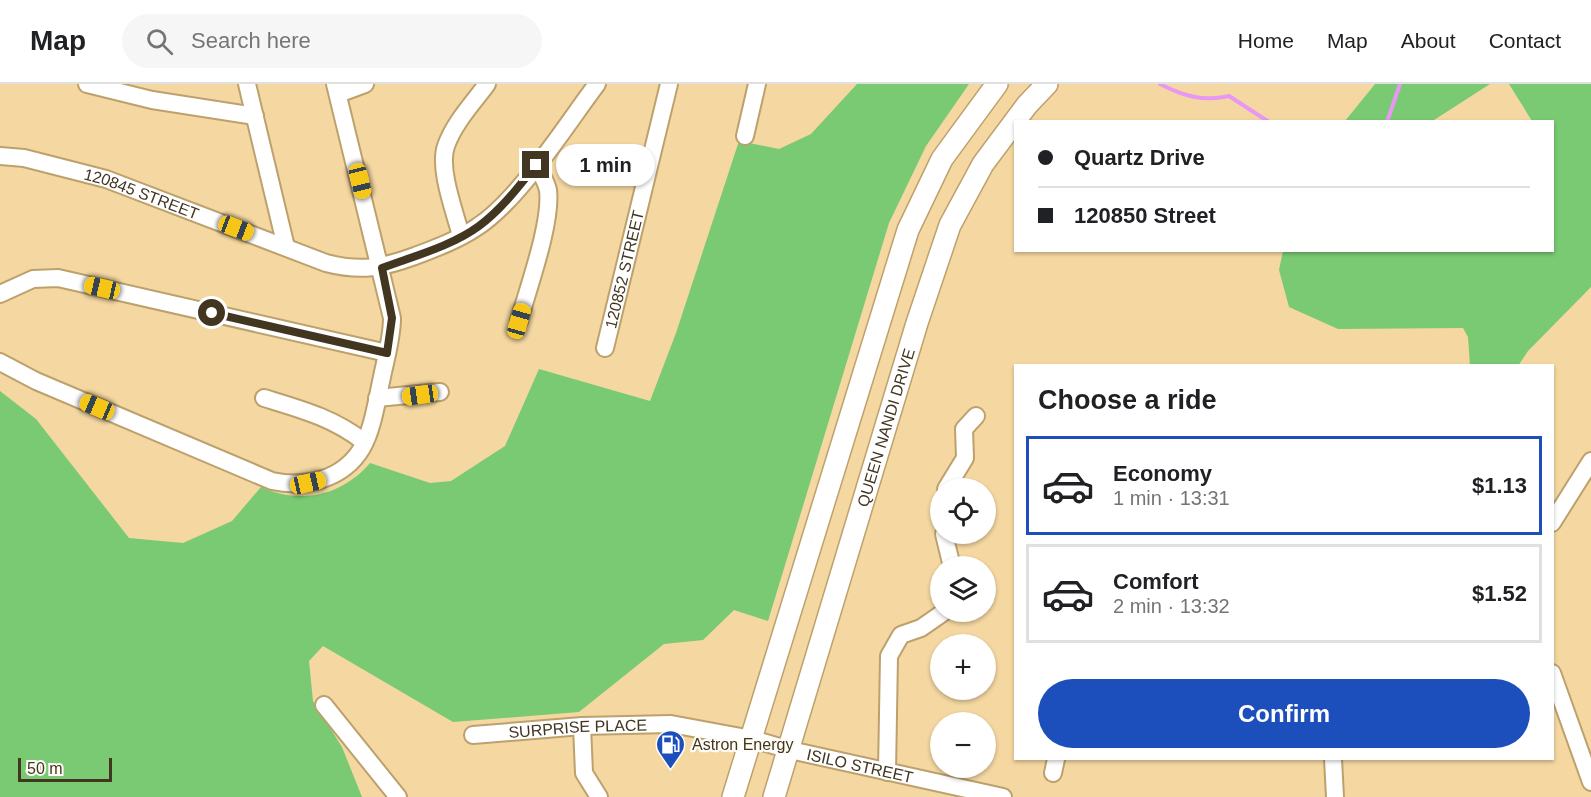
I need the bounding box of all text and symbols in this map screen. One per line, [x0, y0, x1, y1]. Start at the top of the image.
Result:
search box [122, 14, 542, 68]
text: Map [30, 25, 86, 56]
icon: search [143, 25, 176, 58]
text: Search here [191, 28, 311, 53]
text: Home [1238, 29, 1294, 52]
text: Map [1327, 29, 1368, 52]
text: About [1401, 29, 1456, 52]
text: Contact [1489, 29, 1561, 52]
callout: 1 min [557, 144, 656, 186]
text: Quartz Drive [1074, 145, 1205, 170]
route end [522, 151, 549, 178]
text: 1 min [579, 154, 632, 176]
car [347, 161, 373, 201]
street label: 120845 STREET [82, 165, 202, 222]
text: 120850 Street [1074, 203, 1216, 228]
street label: 120852 STREET [602, 208, 647, 330]
car [216, 213, 256, 243]
car [82, 275, 122, 301]
route start [198, 299, 225, 326]
car [505, 301, 533, 341]
street label: QUEEN NANDI DRIVE [854, 346, 917, 509]
car [401, 384, 439, 406]
text: Choose a ride [1038, 385, 1217, 415]
car [77, 392, 117, 422]
icon: car [1041, 459, 1095, 513]
text: Economy [1113, 461, 1212, 486]
car [288, 470, 328, 496]
text: $1.13 [1472, 473, 1527, 498]
map controls [930, 478, 996, 778]
button: locate [930, 478, 996, 544]
text: 1 min · 13:31 [1113, 487, 1230, 509]
button: layers [930, 556, 996, 622]
icon: car [1041, 567, 1095, 621]
text: Comfort [1113, 569, 1199, 594]
text: $1.52 [1472, 581, 1527, 606]
text: 2 min · 13:32 [1113, 595, 1230, 617]
button: + [930, 634, 996, 700]
button: Confirm [1038, 679, 1530, 748]
button: − [930, 712, 996, 778]
street label: SURPRISE PLACE [508, 716, 647, 741]
fuel station icon: Astron Energy [655, 728, 687, 770]
place label: Astron Energy [692, 736, 793, 753]
street label: ISILO STREET [805, 745, 915, 785]
scale bar [18, 755, 112, 782]
text: 50 m [27, 760, 63, 777]

